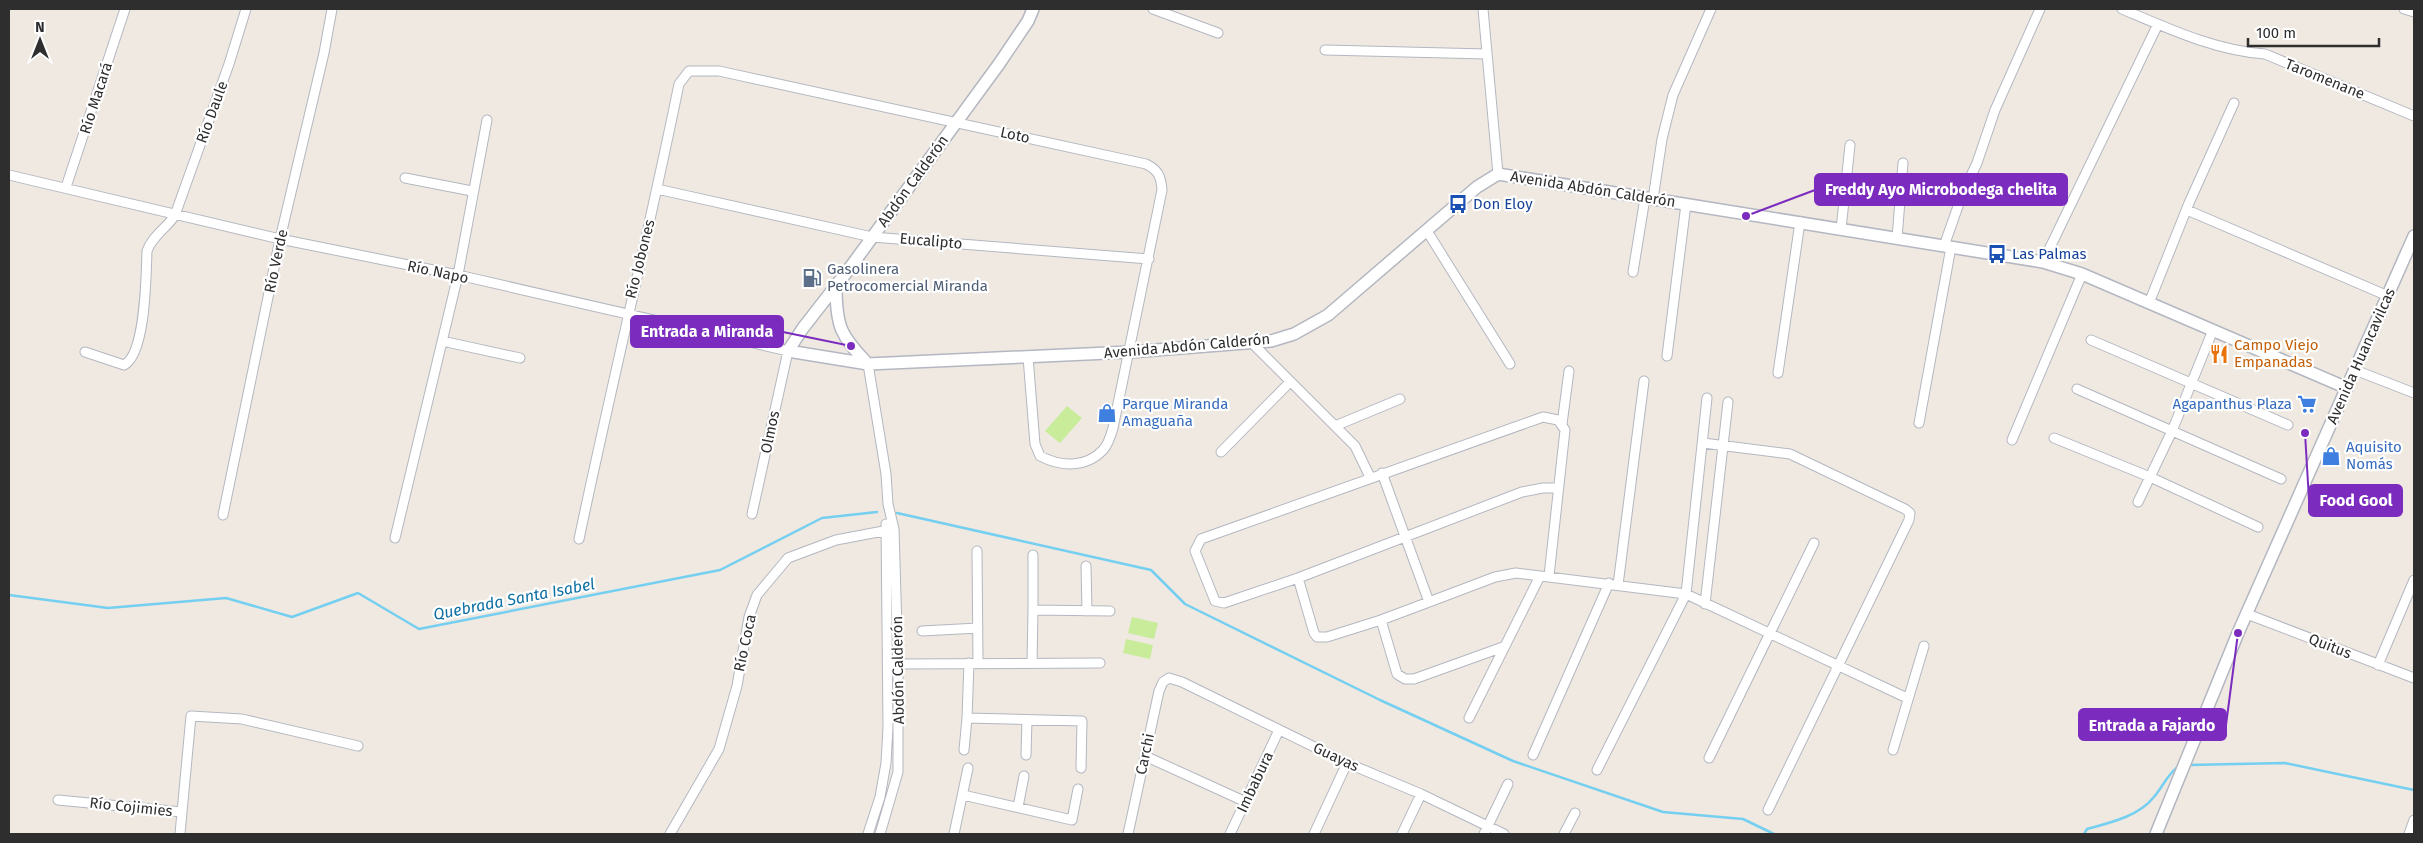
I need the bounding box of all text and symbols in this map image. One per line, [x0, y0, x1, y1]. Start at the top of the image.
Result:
north arrow [15, 15, 65, 65]
scale bar [2248, 15, 2379, 47]
text: N [35, 19, 45, 36]
text: 100 m [2256, 24, 2296, 42]
street label: Taromenane [2283, 55, 2367, 103]
street label: Río Macará [76, 60, 116, 136]
street label: Río Daule [192, 78, 232, 146]
street label: Loto [999, 123, 1031, 147]
street label: Abdón Calderón [874, 132, 952, 230]
street label: Avenida Abdón Calderón [1509, 167, 1677, 211]
callout: Freddy Ayo Microbodega chelita [1815, 174, 2067, 205]
text: Freddy Ayo Microbodega chelita [1825, 180, 2057, 199]
bus stop icon: Don Eloy [1447, 193, 1469, 215]
place label: Don Eloy [1473, 195, 1533, 213]
street label: Río Jobones [621, 218, 659, 300]
street label: Río Verde [260, 227, 292, 295]
street label: Eucalipto [899, 229, 963, 253]
bus stop icon: Las Palmas [1986, 243, 2008, 265]
place label: Las Palmas [2012, 245, 2086, 263]
street label: Río Napo [406, 257, 470, 287]
place label: Gasolinera Petrocomercial Miranda [827, 260, 988, 295]
fuel station icon: Gasolinera Petrocomercial Miranda [801, 267, 823, 289]
street label: Avenida Huancavilcas [2323, 285, 2399, 427]
callout: Entrada a Miranda [631, 316, 783, 347]
text: Entrada a Miranda [641, 322, 773, 341]
street label: Avenida Abdón Calderón [1103, 330, 1271, 362]
place label: Campo Viejo Empanadas [2234, 336, 2319, 371]
restaurant icon: Campo Viejo Empanadas [2208, 343, 2230, 365]
supermarket icon: Agapanthus Plaza [2296, 393, 2318, 415]
place label: Parque Miranda Amaguaña [1122, 395, 1229, 430]
place label: Agapanthus Plaza [2173, 395, 2292, 413]
shop icon: Parque Miranda Amaguaña [1096, 402, 1118, 424]
street label: Olmos [757, 409, 783, 455]
place label: Aquisito Nomás [2346, 438, 2402, 473]
shop icon: Aquisito Nomás [2320, 445, 2342, 467]
callout: Food Gool [2309, 485, 2402, 516]
text: Food Gool [2319, 491, 2393, 510]
water label: Quebrada Santa Isabel [432, 574, 596, 624]
street label: Río Coca [730, 613, 760, 673]
street label: Abdón Calderón [888, 616, 908, 724]
street label: Quitus [2306, 630, 2354, 662]
callout: Entrada a Fajardo [2079, 709, 2226, 740]
text: Entrada a Fajardo [2089, 716, 2215, 735]
street label: Carchi [1132, 732, 1158, 776]
street label: Guayas [1310, 739, 1362, 775]
street label: Imbabura [1233, 749, 1277, 815]
street label: Río Cojimies [88, 794, 174, 820]

